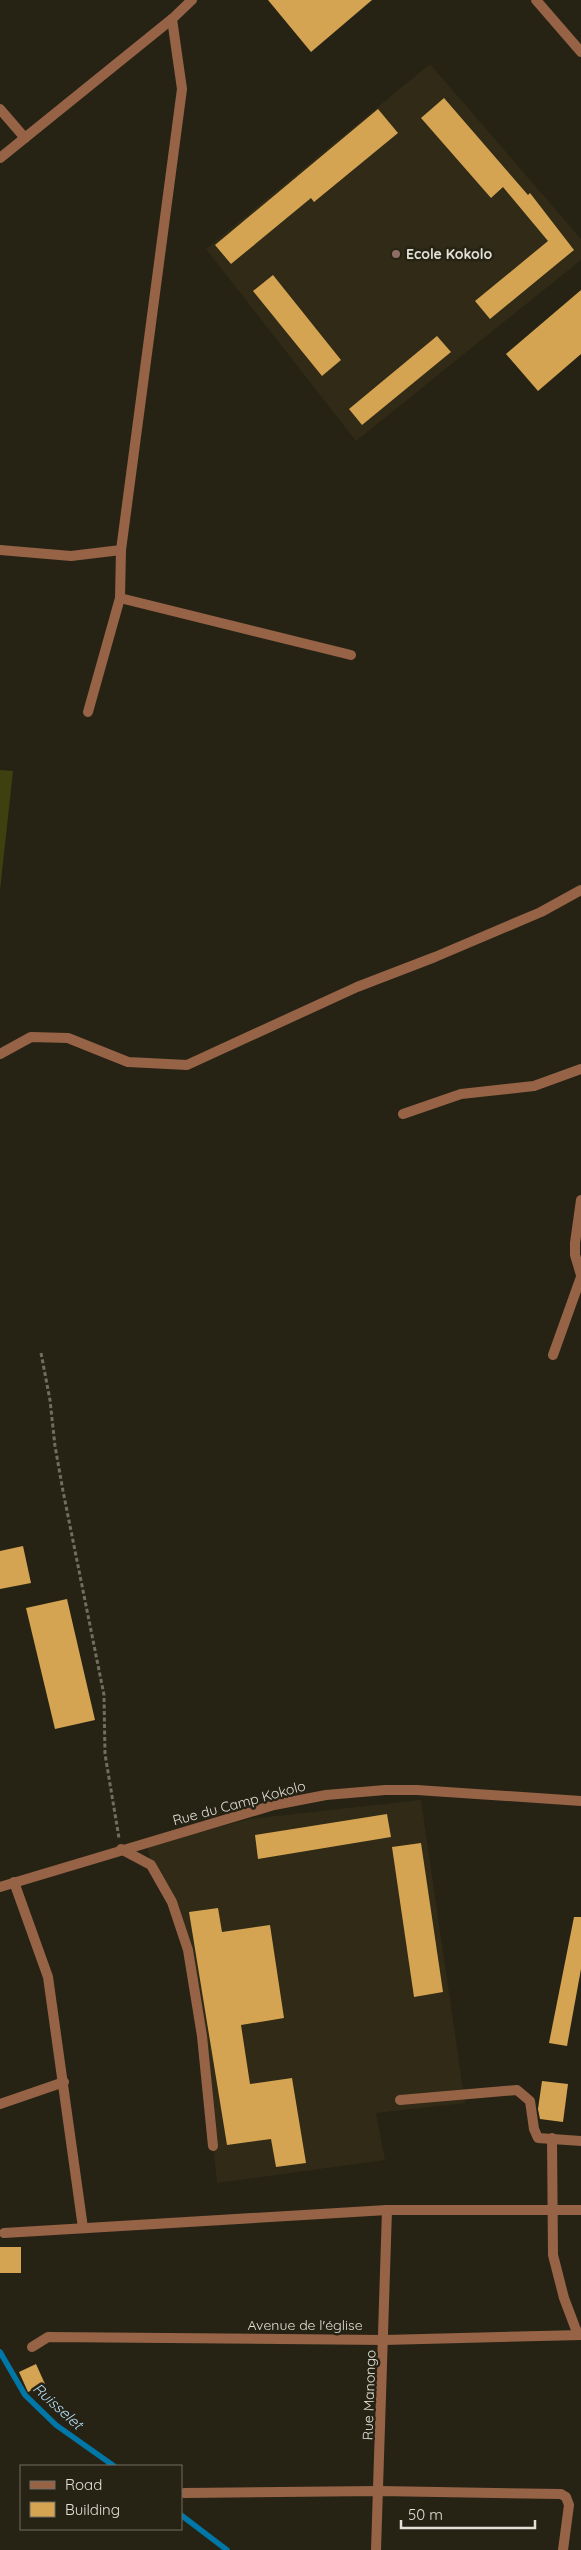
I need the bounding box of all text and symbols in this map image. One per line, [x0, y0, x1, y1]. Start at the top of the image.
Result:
place label: Ecole Kokolo [406, 245, 492, 263]
marker: Ecole Kokolo [390, 248, 402, 260]
street label: Rue du Camp Kokolo [171, 1777, 307, 1829]
street label: Avenue de l'église [247, 2316, 363, 2334]
street label: Rue Manongo [358, 2349, 380, 2441]
water label: Ruisselet [29, 2379, 88, 2435]
legend [20, 2465, 182, 2530]
text: Road [65, 2475, 102, 2494]
scale bar [401, 2498, 535, 2530]
text: Building [65, 2500, 120, 2519]
text: 50 m [408, 2505, 443, 2524]

